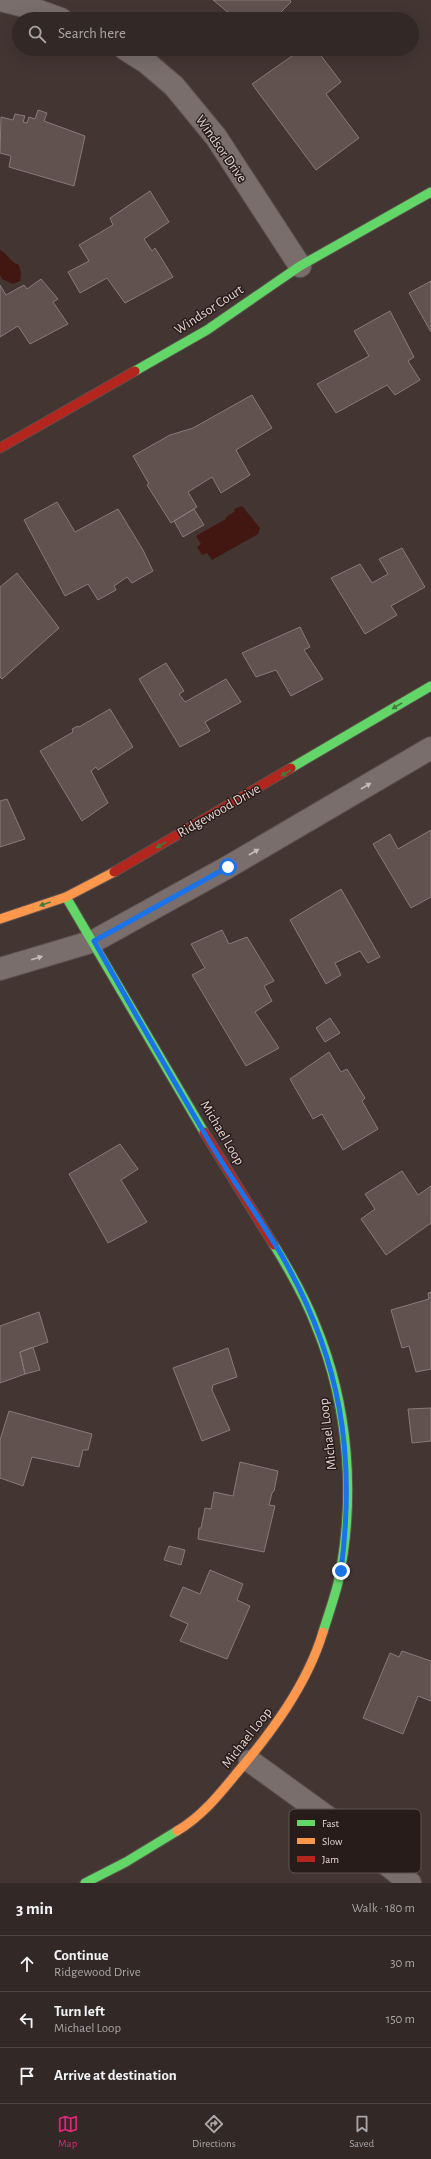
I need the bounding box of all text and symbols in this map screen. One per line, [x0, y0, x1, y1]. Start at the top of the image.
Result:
search box [12, 12, 419, 56]
icon: search [26, 23, 48, 45]
text: Search here [58, 26, 126, 41]
street label: Windsor Drive [193, 113, 249, 185]
street label: Windsor Court [172, 282, 246, 337]
one-way arrow [391, 703, 403, 710]
one-way arrow [280, 769, 292, 776]
street label: Ridgewood Drive [175, 782, 263, 840]
one-way arrow [360, 783, 372, 790]
one-way arrow [155, 841, 167, 848]
one-way arrow [248, 849, 260, 856]
route start [219, 858, 237, 876]
one-way arrow [39, 901, 51, 907]
one-way arrow [32, 955, 44, 961]
street label: Michael Loop [197, 1098, 247, 1168]
street label: Michael Loop [317, 1397, 339, 1471]
route end [332, 1562, 350, 1580]
street label: Michael Loop [219, 1705, 275, 1771]
legend [289, 1809, 421, 1873]
text: Fast [322, 1818, 340, 1829]
text: Slow [322, 1836, 343, 1847]
text: Jam [322, 1854, 339, 1865]
text: 3 min [16, 1900, 53, 1917]
text: Walk · 180 m [352, 1902, 415, 1915]
text: Continue [54, 1948, 109, 1963]
icon: ahead [16, 1953, 38, 1975]
text: 30 m [390, 1957, 415, 1970]
text: Ridgewood Drive [54, 1966, 141, 1979]
text: Turn left [54, 2004, 105, 2019]
icon: left [16, 2009, 38, 2031]
text: 150 m [386, 2013, 415, 2026]
text: Michael Loop [54, 2022, 121, 2035]
icon: arrive [16, 2065, 38, 2087]
text: Arrive at destination [54, 2068, 177, 2083]
tab: Map [57, 2113, 79, 2150]
tab: Directions [192, 2113, 236, 2150]
tab: Saved [349, 2113, 374, 2150]

